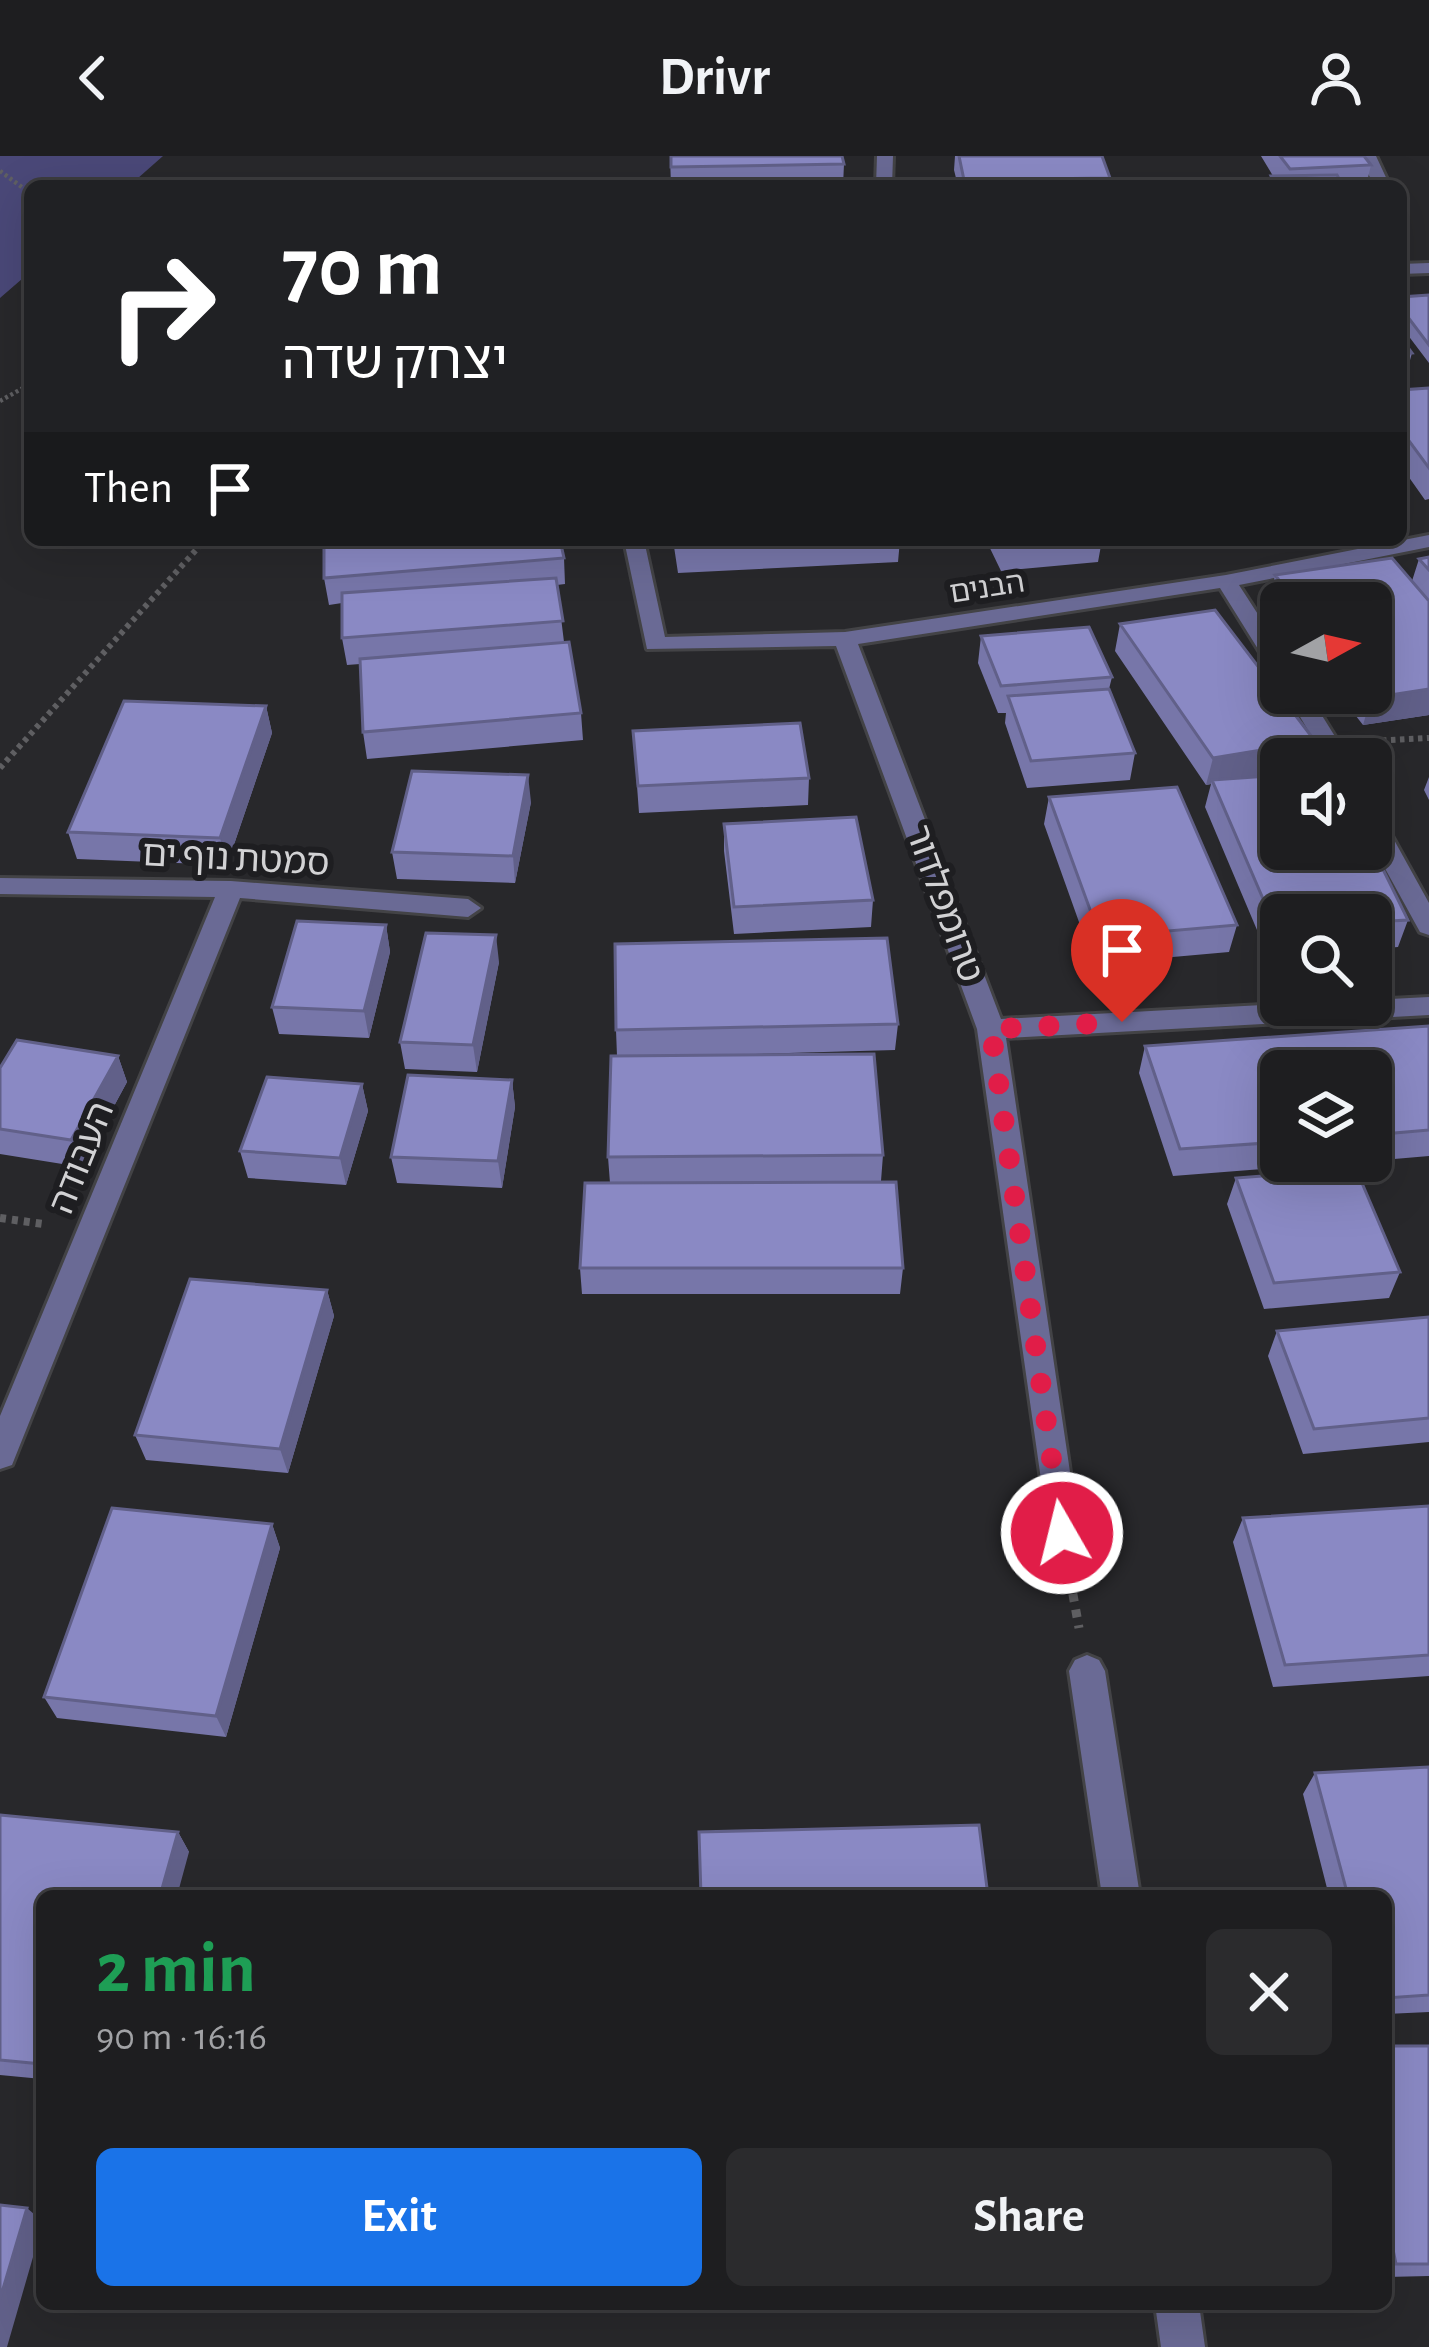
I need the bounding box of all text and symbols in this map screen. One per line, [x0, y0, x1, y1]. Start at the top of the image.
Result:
icon: back [60, 45, 126, 111]
icon: person [1303, 45, 1369, 111]
text: Drivr [659, 51, 770, 105]
text: 70 m [282, 227, 443, 311]
icon: right [84, 228, 240, 384]
text: יצחק שדה [282, 335, 508, 389]
icon: arrive [197, 456, 263, 522]
text: Then [84, 466, 173, 511]
street label: הבנים [948, 567, 1027, 609]
north arrow [1260, 582, 1392, 714]
map controls [1260, 582, 1392, 1182]
button: sound [1260, 738, 1392, 870]
street label: טרומפלדור [899, 821, 989, 987]
street label: סמטת נוף ים [141, 836, 330, 882]
button: search [1260, 894, 1392, 1026]
pin [1071, 899, 1173, 1022]
icon: arrive [1089, 917, 1155, 983]
button: layers [1260, 1050, 1392, 1182]
street label: העבודה [43, 1097, 120, 1219]
position arrow [999, 1470, 1125, 1596]
button: close [1206, 1929, 1332, 2055]
text: 2 min [96, 1933, 256, 2005]
text: 90 m · 16:16 [96, 2018, 267, 2057]
button: Exit [96, 2148, 702, 2286]
button: Share [726, 2148, 1332, 2286]

